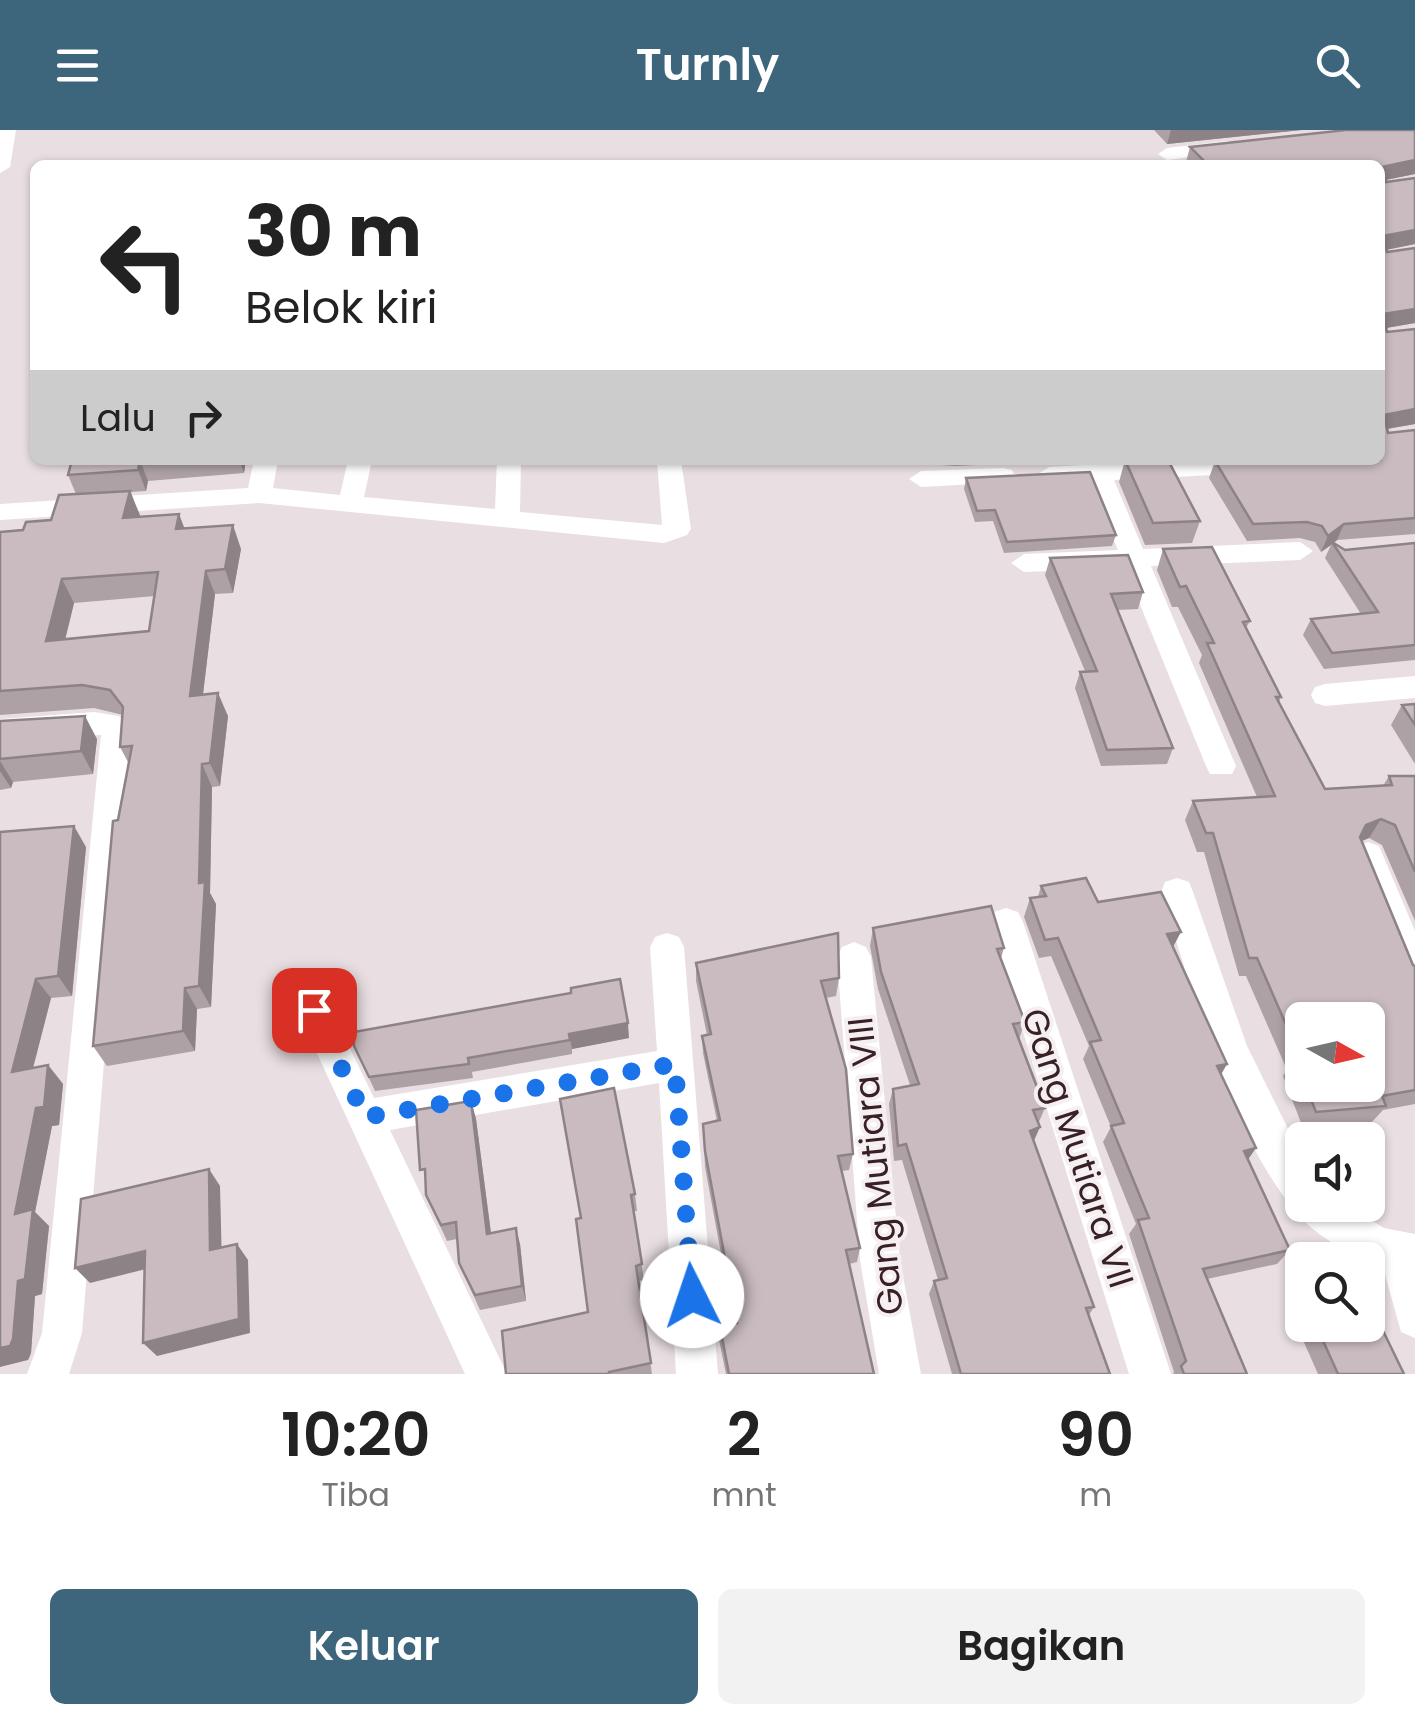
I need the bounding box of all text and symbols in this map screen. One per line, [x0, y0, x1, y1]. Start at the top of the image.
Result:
text: Turnly [636, 33, 779, 96]
icon: menu [50, 38, 105, 93]
icon: search [1310, 38, 1365, 93]
text: 30 m [245, 182, 422, 281]
icon: left [80, 200, 210, 330]
text: Belok kiri [245, 276, 438, 339]
icon: right [176, 390, 231, 445]
text: Lalu [80, 391, 156, 444]
pin [272, 968, 357, 1053]
icon: arrive [287, 983, 342, 1038]
street label: Gang Mutiara VII [1010, 1002, 1146, 1294]
north arrow [1285, 1002, 1385, 1102]
map controls [1285, 1002, 1385, 1342]
street label: Gang Mutiara VIII [835, 1015, 915, 1317]
button: sound [1285, 1122, 1385, 1222]
button: search [1285, 1242, 1385, 1342]
position arrow [640, 1244, 744, 1348]
text: 10:20 [281, 1393, 430, 1477]
text: 2 [727, 1393, 761, 1477]
text: 90 [1058, 1393, 1134, 1477]
text: Tiba [322, 1472, 390, 1517]
text: mnt [712, 1472, 777, 1517]
text: m [1079, 1472, 1112, 1517]
button: Keluar [50, 1589, 698, 1704]
button: Bagikan [718, 1589, 1365, 1704]

